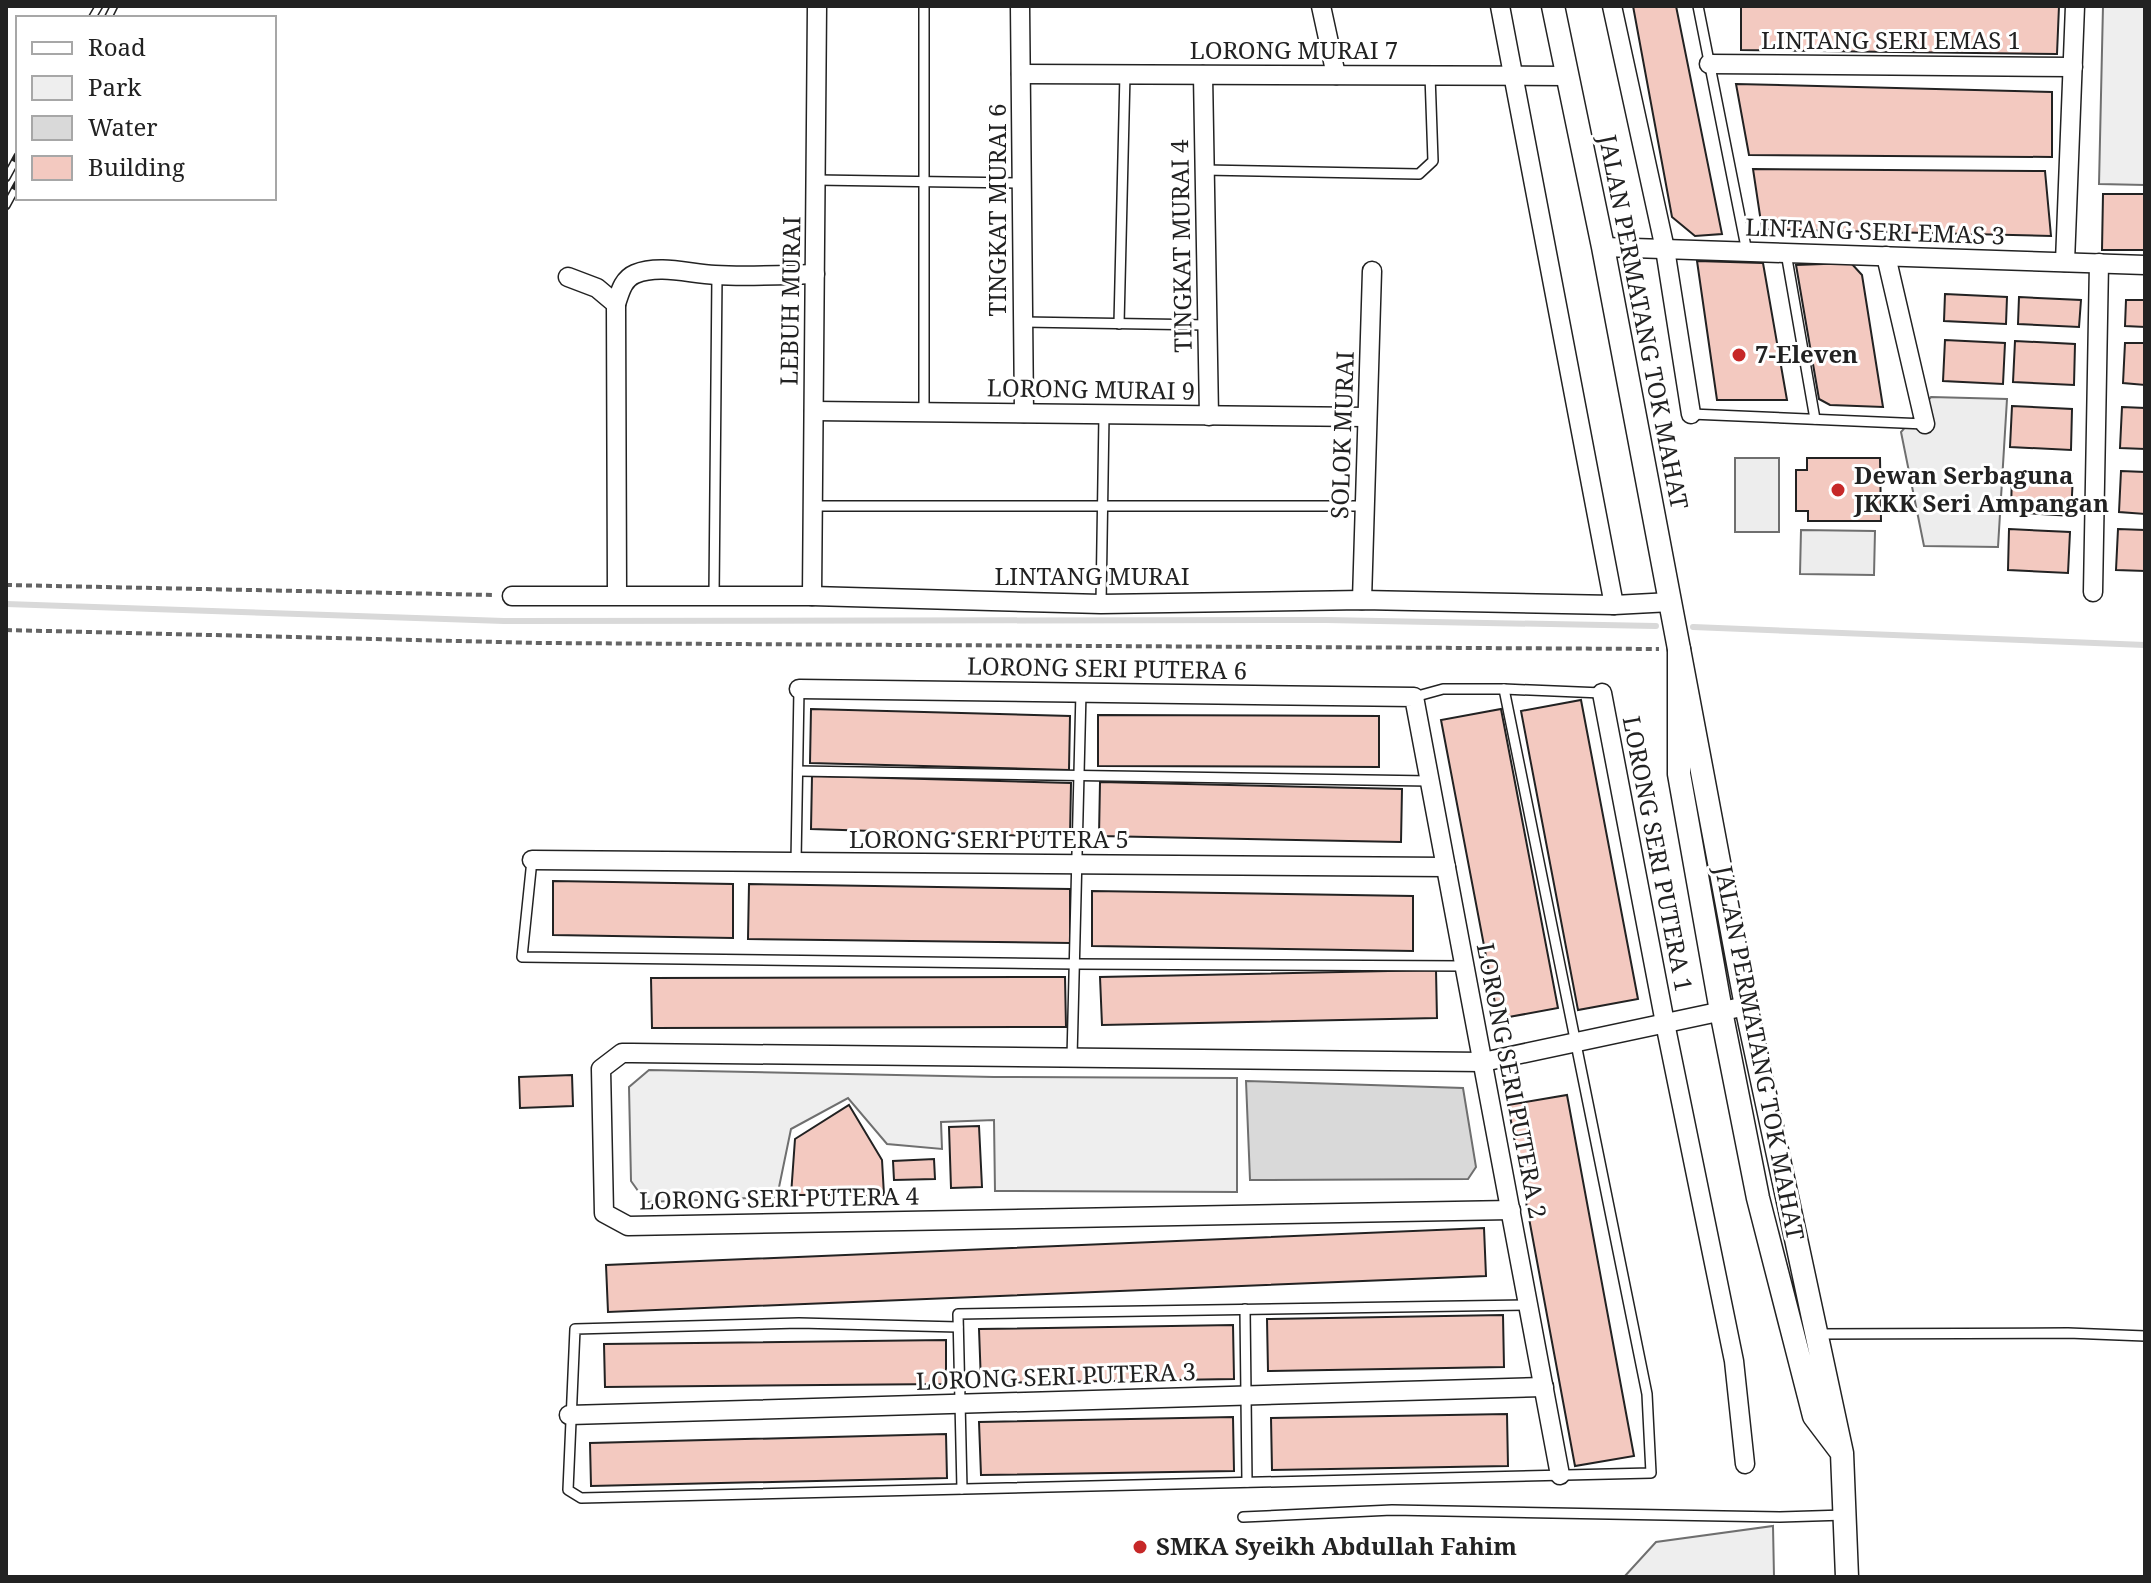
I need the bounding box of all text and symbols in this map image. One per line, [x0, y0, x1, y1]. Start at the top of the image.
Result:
legend [16, 16, 276, 200]
street label: LINTANG SERI EMAS 1 [1761, 23, 2021, 56]
text: Road [88, 30, 146, 63]
street label: LORONG MURAI 7 [1190, 33, 1398, 66]
text: Park [88, 70, 142, 103]
street label: TINGKAT MURAI 6 [980, 103, 1013, 317]
text: Water [88, 110, 158, 143]
street label: JALAN PERMATANG TOK MAHAT [1592, 131, 1697, 512]
street label: TINGKAT MURAI 4 [1162, 139, 1199, 353]
text: Building [88, 150, 185, 183]
street label: LINTANG SERI EMAS 3 [1745, 209, 2005, 252]
street label: LEBUH MURAI [772, 216, 807, 386]
place label: 7-Eleven [1755, 337, 1858, 370]
marker: 7-Eleven [1730, 346, 1748, 364]
street label: SOLOK MURAI [1322, 350, 1361, 519]
street label: LORONG MURAI 9 [987, 370, 1195, 407]
place label: Dewan Serbaguna JKKK Seri Ampangan [1853, 458, 2109, 519]
marker: Dewan Serbaguna JKKK Seri Ampangan [1829, 481, 1847, 499]
street label: LINTANG MURAI [994, 559, 1190, 592]
street label: LORONG SERI PUTERA 6 [967, 649, 1247, 686]
street label: LORONG SERI PUTERA 1 [1616, 713, 1701, 994]
street label: LORONG SERI PUTERA 5 [849, 822, 1129, 855]
street label: JALAN PERMATANG TOK MAHAT [1708, 862, 1813, 1243]
street label: LORONG SERI PUTERA 2 [1470, 940, 1555, 1221]
street label: LORONG SERI PUTERA 4 [639, 1179, 920, 1216]
street label: LORONG SERI PUTERA 3 [915, 1354, 1196, 1397]
place label: SMKA Syeikh Abdullah Fahim [1156, 1529, 1517, 1562]
marker: SMKA Syeikh Abdullah Fahim [1131, 1538, 1149, 1556]

